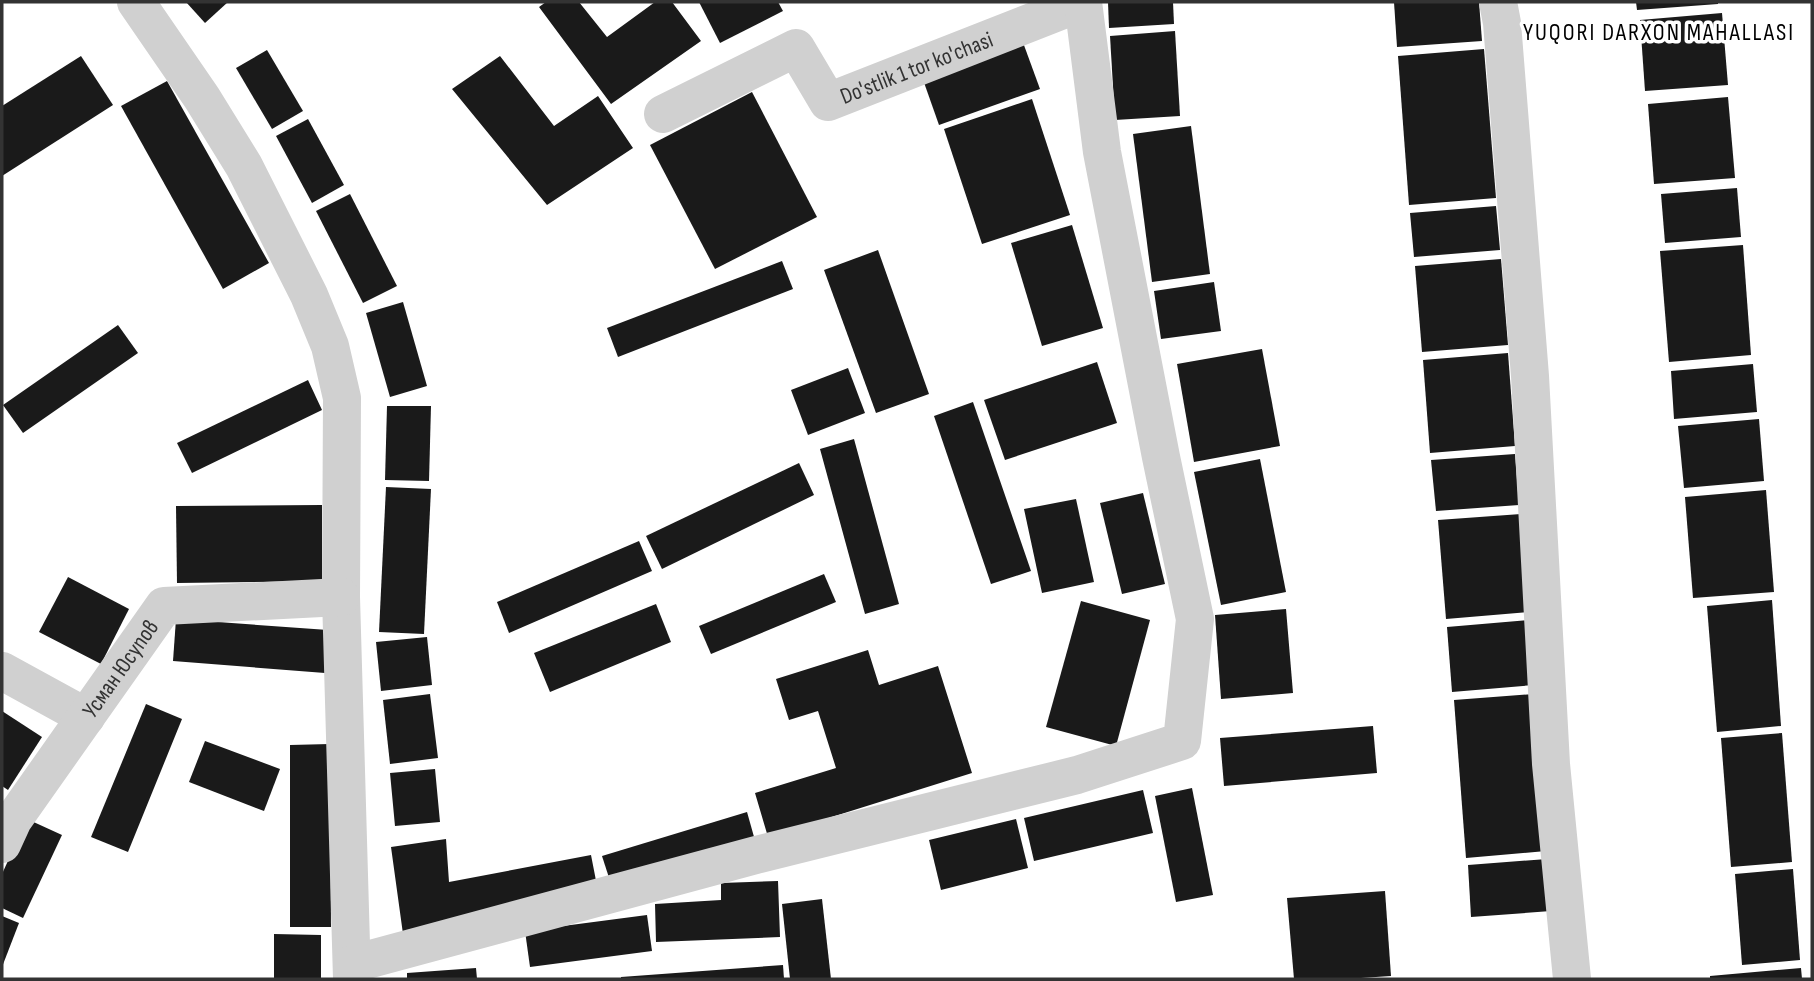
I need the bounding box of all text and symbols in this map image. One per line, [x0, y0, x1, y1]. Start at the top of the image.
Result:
district label: YUQORI DARXON MAHALLASI [1523, 18, 1795, 47]
street label: Do'stlik 1 tor ko'chasi [836, 26, 997, 111]
street label: Усман Юсупов [77, 615, 165, 723]

